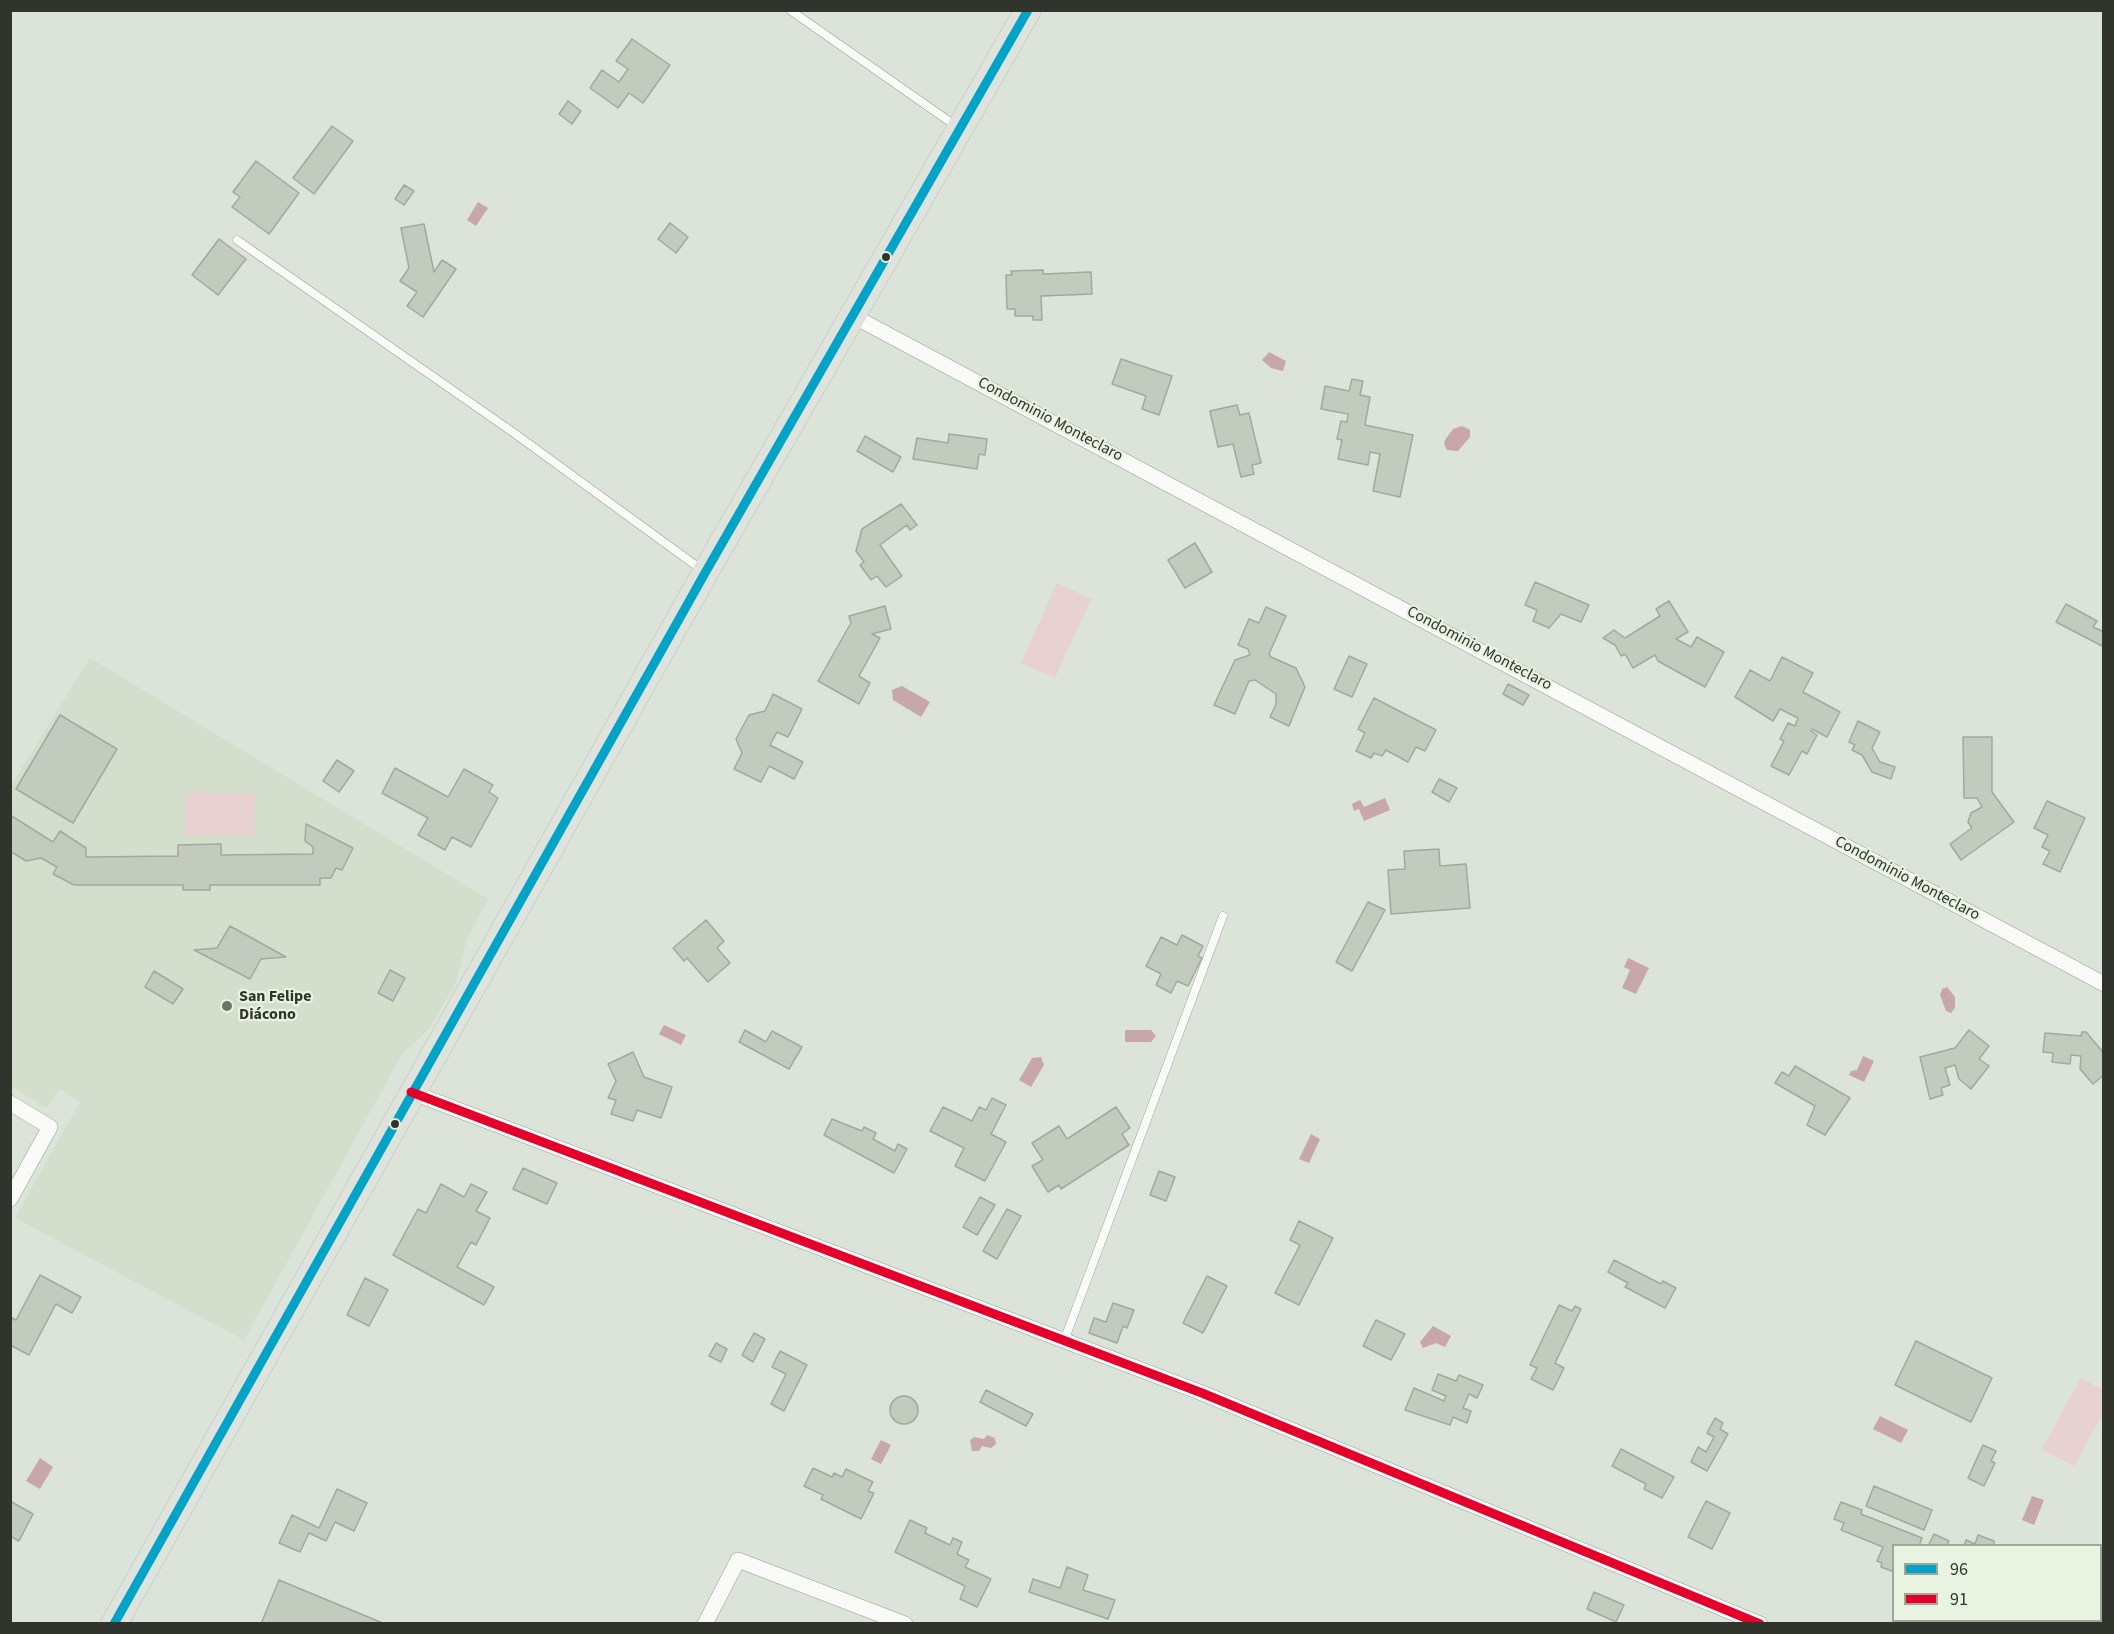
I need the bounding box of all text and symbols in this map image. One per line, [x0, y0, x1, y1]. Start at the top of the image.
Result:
unlabelled marker [880, 251, 892, 263]
street label: Condominio Monteclaro [974, 374, 1126, 466]
street label: Condominio Monteclaro [1403, 603, 1555, 695]
street label: Condominio Monteclaro [1831, 833, 1983, 925]
place label: San Felipe Diácono [239, 987, 312, 1025]
marker: San Felipe Diácono [220, 999, 234, 1013]
unlabelled marker [389, 1118, 401, 1130]
legend [1892, 1544, 2102, 1622]
text: 96 [1950, 1557, 1968, 1582]
text: 91 [1950, 1587, 1968, 1612]

